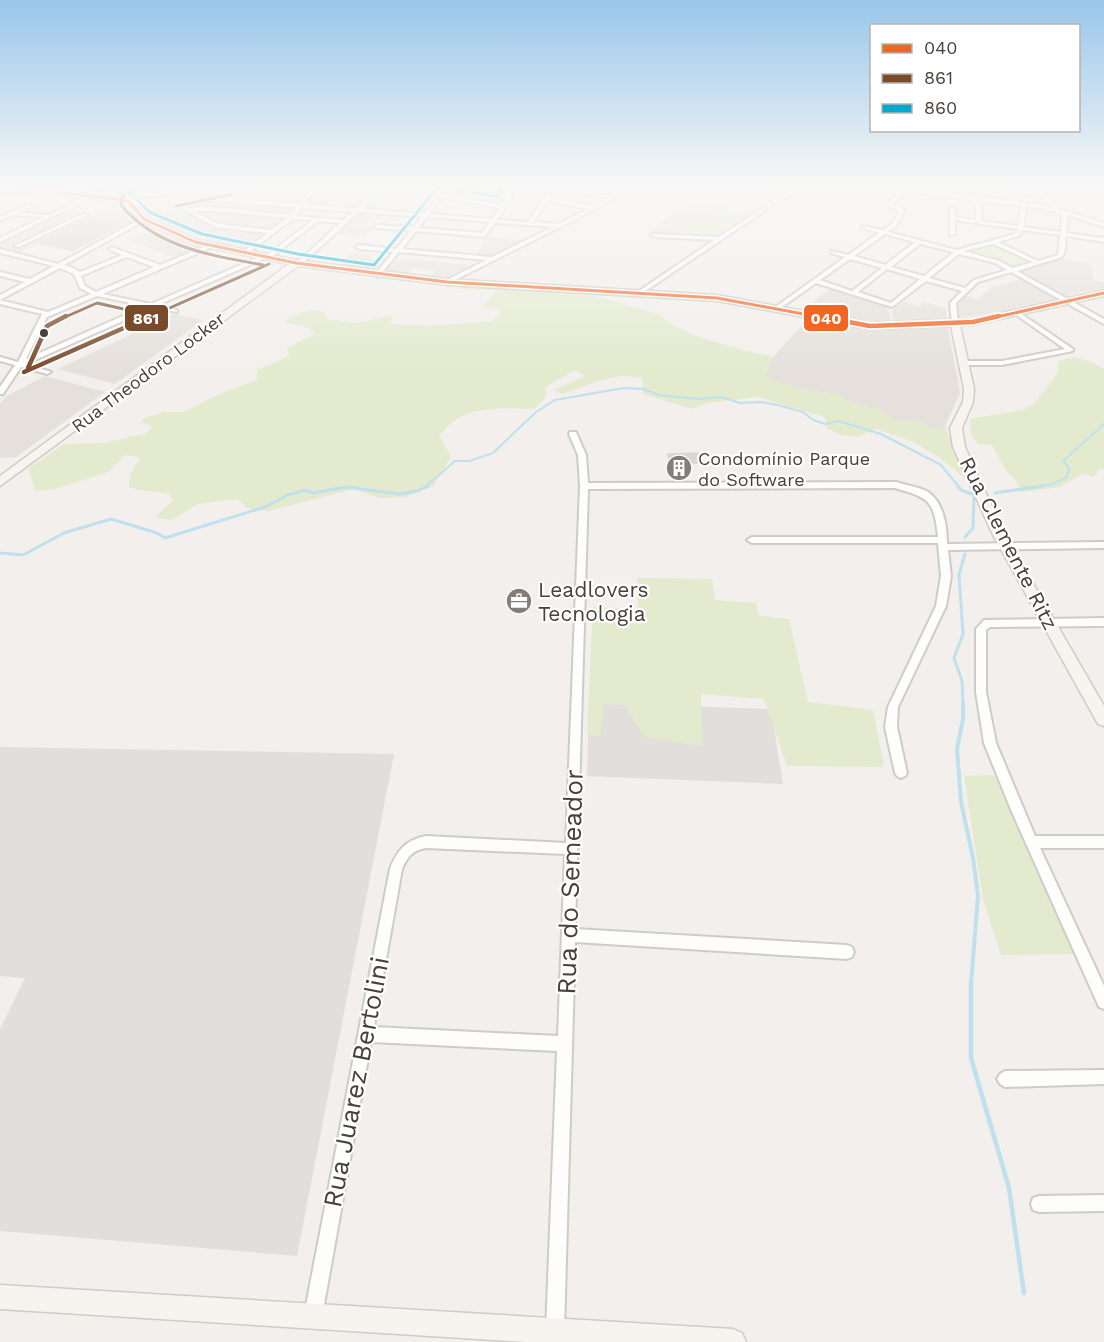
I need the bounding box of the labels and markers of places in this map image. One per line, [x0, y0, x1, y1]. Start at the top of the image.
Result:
unlabelled marker [38, 327, 50, 339]
place label: Condomínio Parque do Software [698, 448, 870, 490]
building icon: Condomínio Parque do Software [664, 453, 694, 483]
place label: Leadlovers Tecnologia [538, 577, 649, 626]
office icon: Leadlovers Tecnologia [504, 586, 534, 616]

